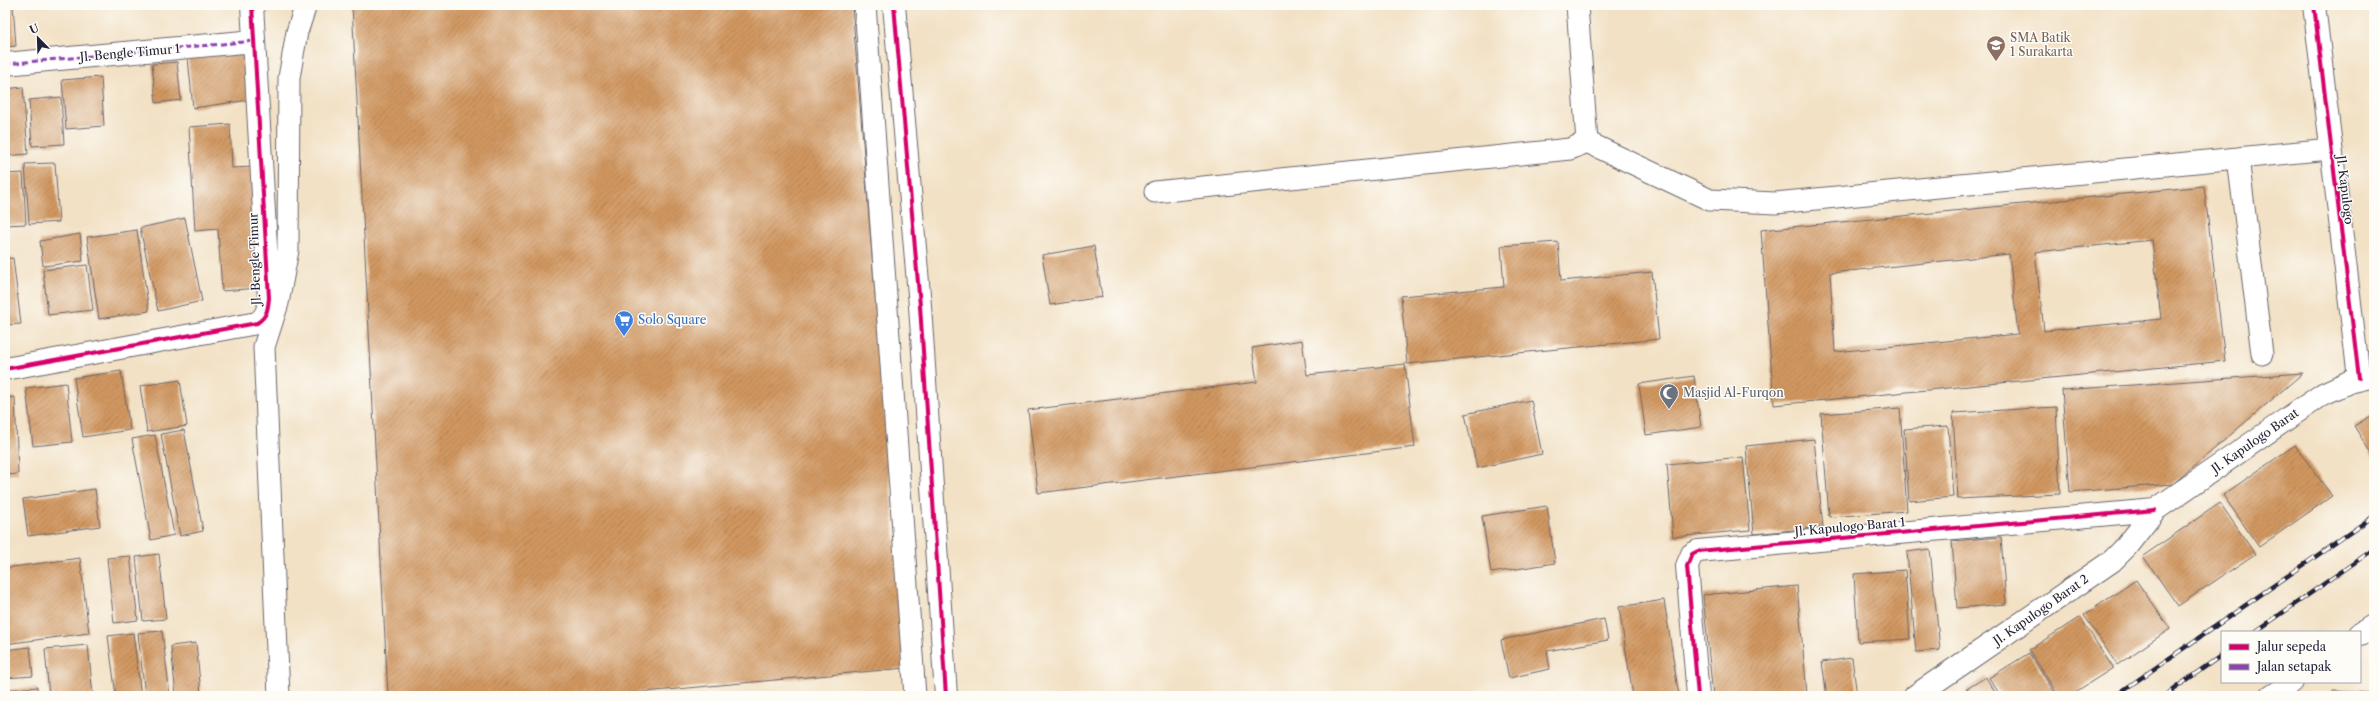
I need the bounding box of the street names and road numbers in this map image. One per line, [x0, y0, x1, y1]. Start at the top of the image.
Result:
street label: Jl. Bengle Timur 1 [77, 41, 181, 65]
street label: Jl. Kapulogo [2334, 153, 2357, 225]
street label: Jl. Bengle Timur [245, 213, 264, 307]
street label: Jl. Kapulogo Barat [2207, 405, 2302, 477]
street label: Jl. Kapulogo Barat 1 [1792, 514, 1906, 539]
street label: Jl. Kapulogo Barat 2 [1989, 571, 2091, 649]

